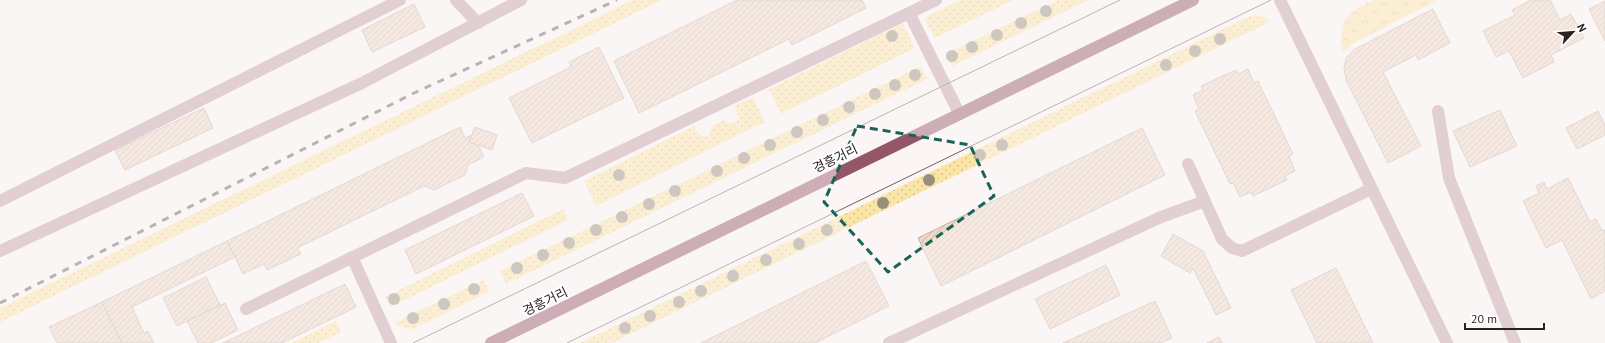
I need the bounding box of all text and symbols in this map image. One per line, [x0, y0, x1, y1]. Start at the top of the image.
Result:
north arrow [1553, 12, 1593, 52]
text: N [1574, 21, 1590, 34]
street label: 경흥거리 [810, 140, 860, 177]
street label: 경흥거리 [520, 283, 570, 320]
scale bar [1465, 305, 1544, 331]
text: 20 m [1471, 311, 1497, 326]

